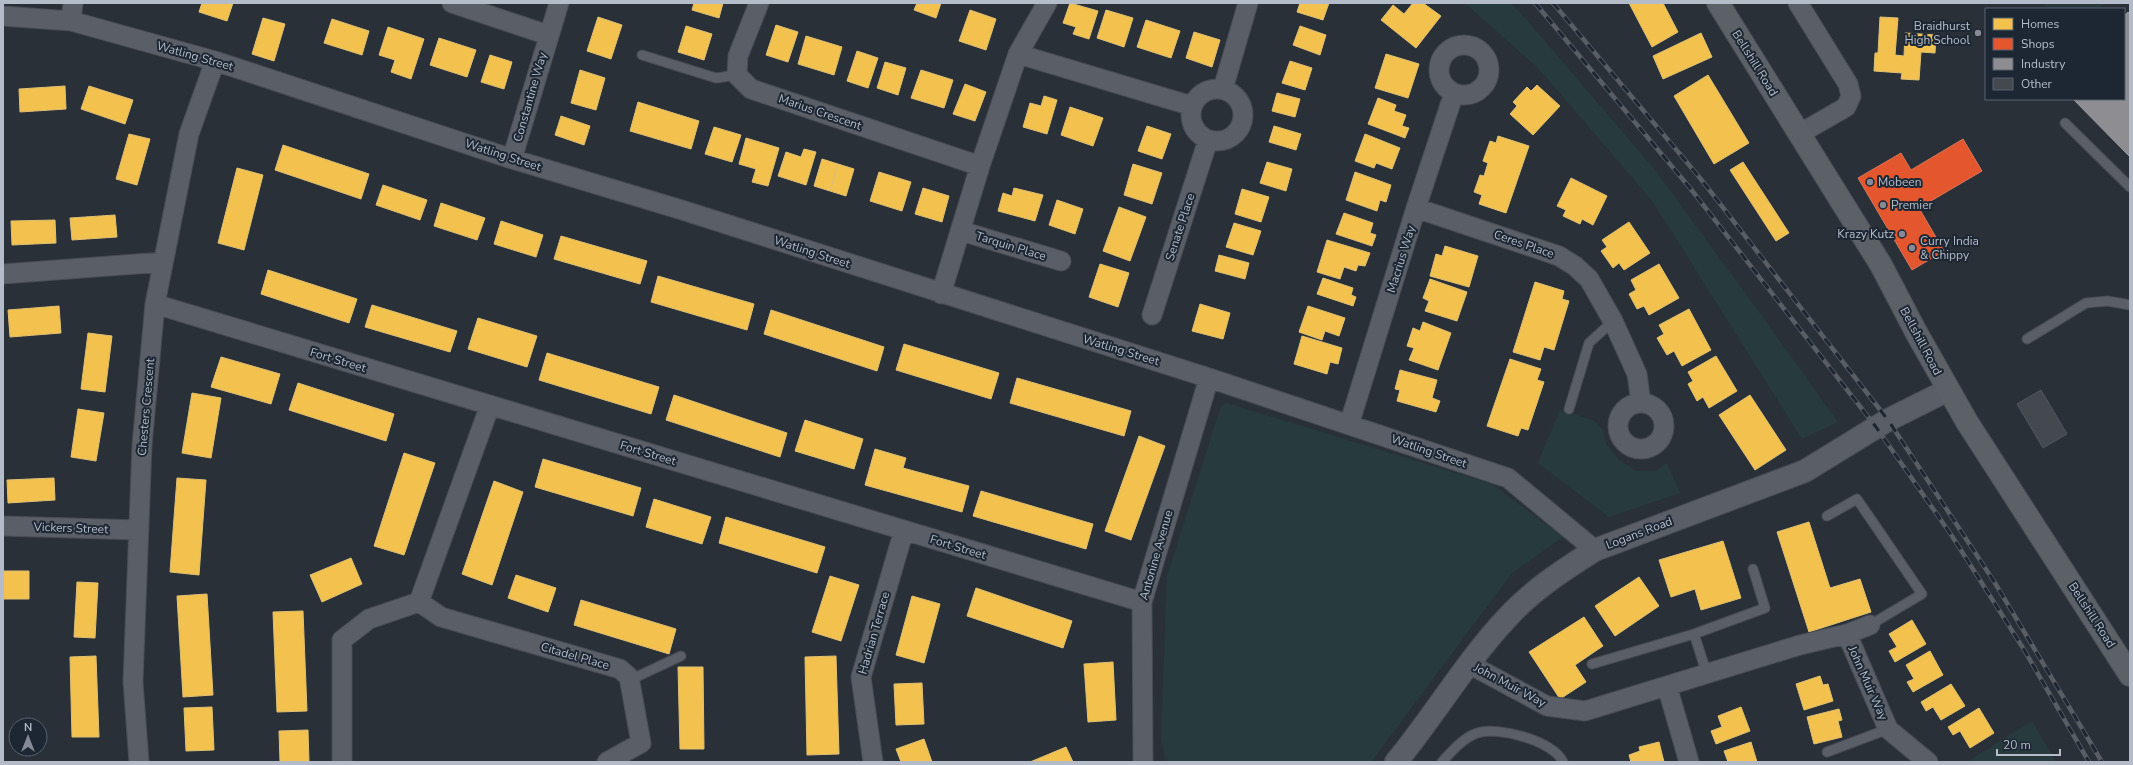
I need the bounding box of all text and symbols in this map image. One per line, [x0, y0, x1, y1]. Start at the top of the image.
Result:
legend [1985, 8, 2125, 100]
text: Homes [2021, 16, 2059, 32]
place label: Braidhurst High School [1905, 18, 1971, 48]
street label: Bellshill Road [1728, 27, 1782, 99]
marker: Braidhurst High School [1973, 28, 1983, 38]
text: Shops [2021, 36, 2055, 52]
street label: Watling Street [155, 37, 236, 75]
street label: Constantine Way [510, 50, 551, 144]
text: Industry [2021, 56, 2066, 72]
text: Other [2021, 76, 2053, 92]
street label: Marius Crescent [776, 90, 864, 134]
street label: Watling Street [463, 135, 544, 175]
place label: Mobeen [1878, 174, 1922, 190]
marker: Mobeen [1865, 177, 1875, 187]
street label: Senate Place [1162, 191, 1198, 263]
place label: Premier [1891, 197, 1934, 213]
marker: Premier [1878, 200, 1888, 210]
street label: Macrius Way [1383, 222, 1419, 295]
street label: Ceres Place [1492, 226, 1556, 262]
place label: Krazy Kutz [1837, 226, 1894, 242]
street label: Tarquin Place [974, 228, 1048, 264]
marker: Krazy Kutz [1897, 229, 1907, 239]
street label: Watling Street [772, 232, 853, 272]
place label: Curry India & Chippy [1920, 233, 1979, 263]
marker: Curry India & Chippy [1907, 243, 1917, 253]
street label: Bellshill Road [1896, 304, 1946, 378]
street label: Watling Street [1081, 331, 1162, 369]
street label: Fort Street [308, 344, 369, 376]
street label: Chesters Crescent [134, 357, 158, 456]
street label: Watling Street [1389, 431, 1470, 472]
street label: Fort Street [618, 437, 679, 469]
street label: Antonine Avenue [1135, 508, 1177, 602]
street label: Logans Road [1603, 513, 1675, 553]
street label: Vickers Street [32, 519, 109, 537]
street label: Fort Street [928, 531, 989, 563]
street label: Bellshill Road [2065, 579, 2119, 651]
street label: Hadrian Terrace [855, 590, 893, 676]
street label: Citadel Place [539, 639, 611, 673]
street label: John Muir Way [1844, 643, 1892, 723]
street label: John Muir Way [1470, 659, 1550, 711]
north arrow [8, 717, 48, 757]
text: N [24, 720, 32, 735]
scale bar [1997, 731, 2060, 757]
text: 20 m [2003, 737, 2031, 753]

